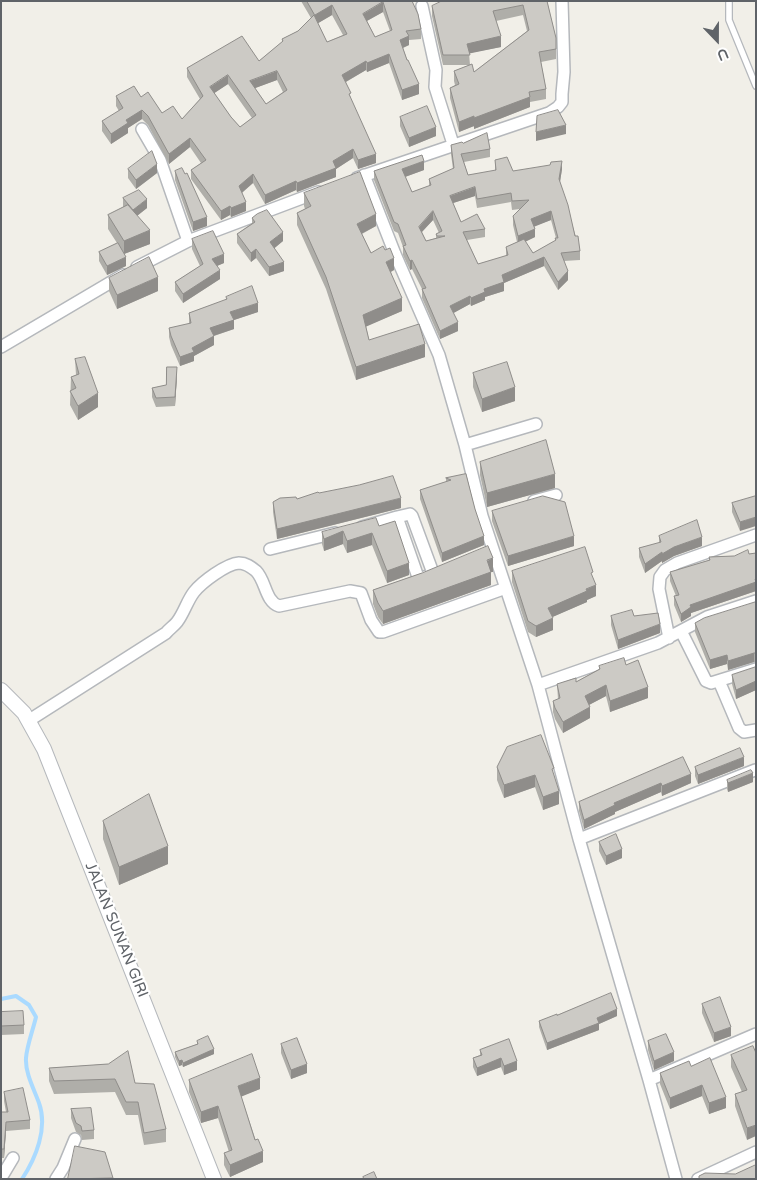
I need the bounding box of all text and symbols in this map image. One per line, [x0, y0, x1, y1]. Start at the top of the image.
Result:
north arrow [692, 15, 742, 65]
text: U [715, 45, 731, 64]
street label: JALAN SUNAN GIRI [81, 860, 151, 1000]

